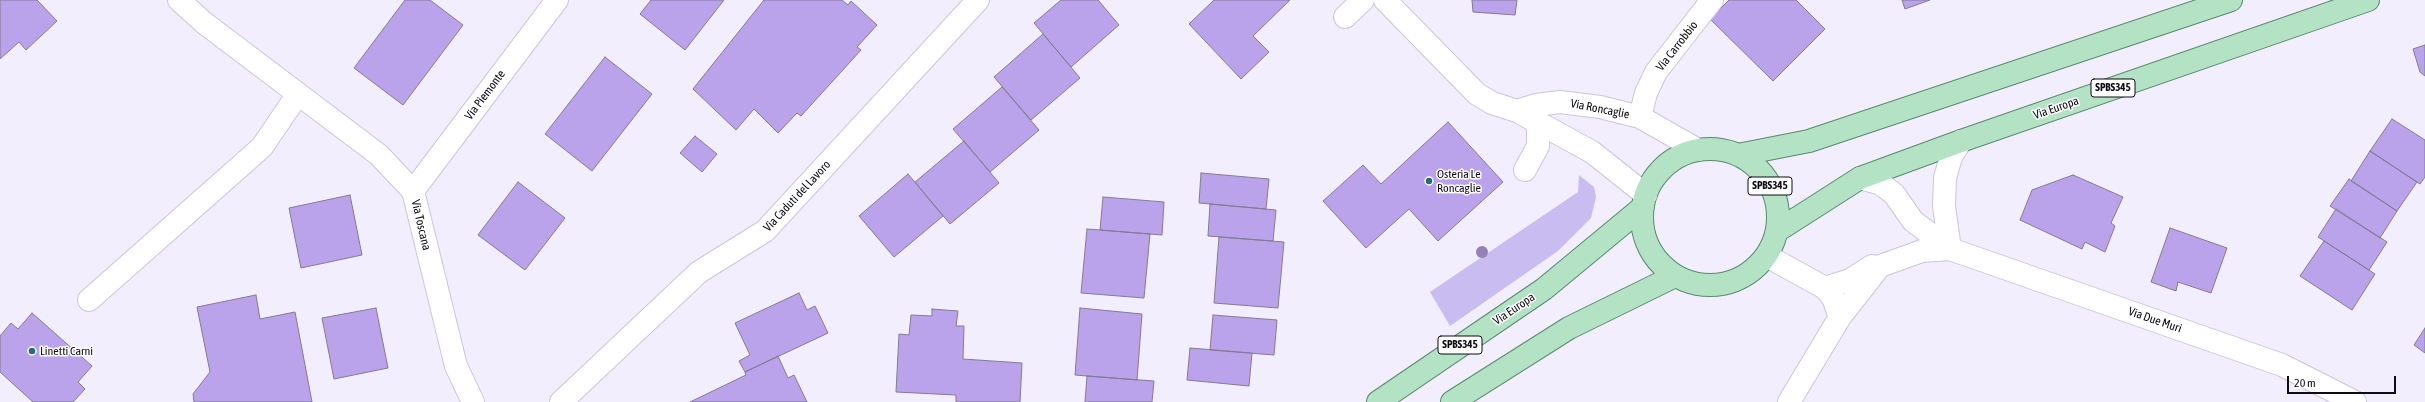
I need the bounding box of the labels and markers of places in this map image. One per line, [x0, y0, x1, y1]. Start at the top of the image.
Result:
place label: Osteria Le Roncaglie [1437, 167, 1481, 195]
marker: Osteria Le Roncaglie [1424, 176, 1434, 186]
place label: Linetti Carni [40, 344, 93, 358]
marker: Linetti Carni [27, 346, 37, 356]

